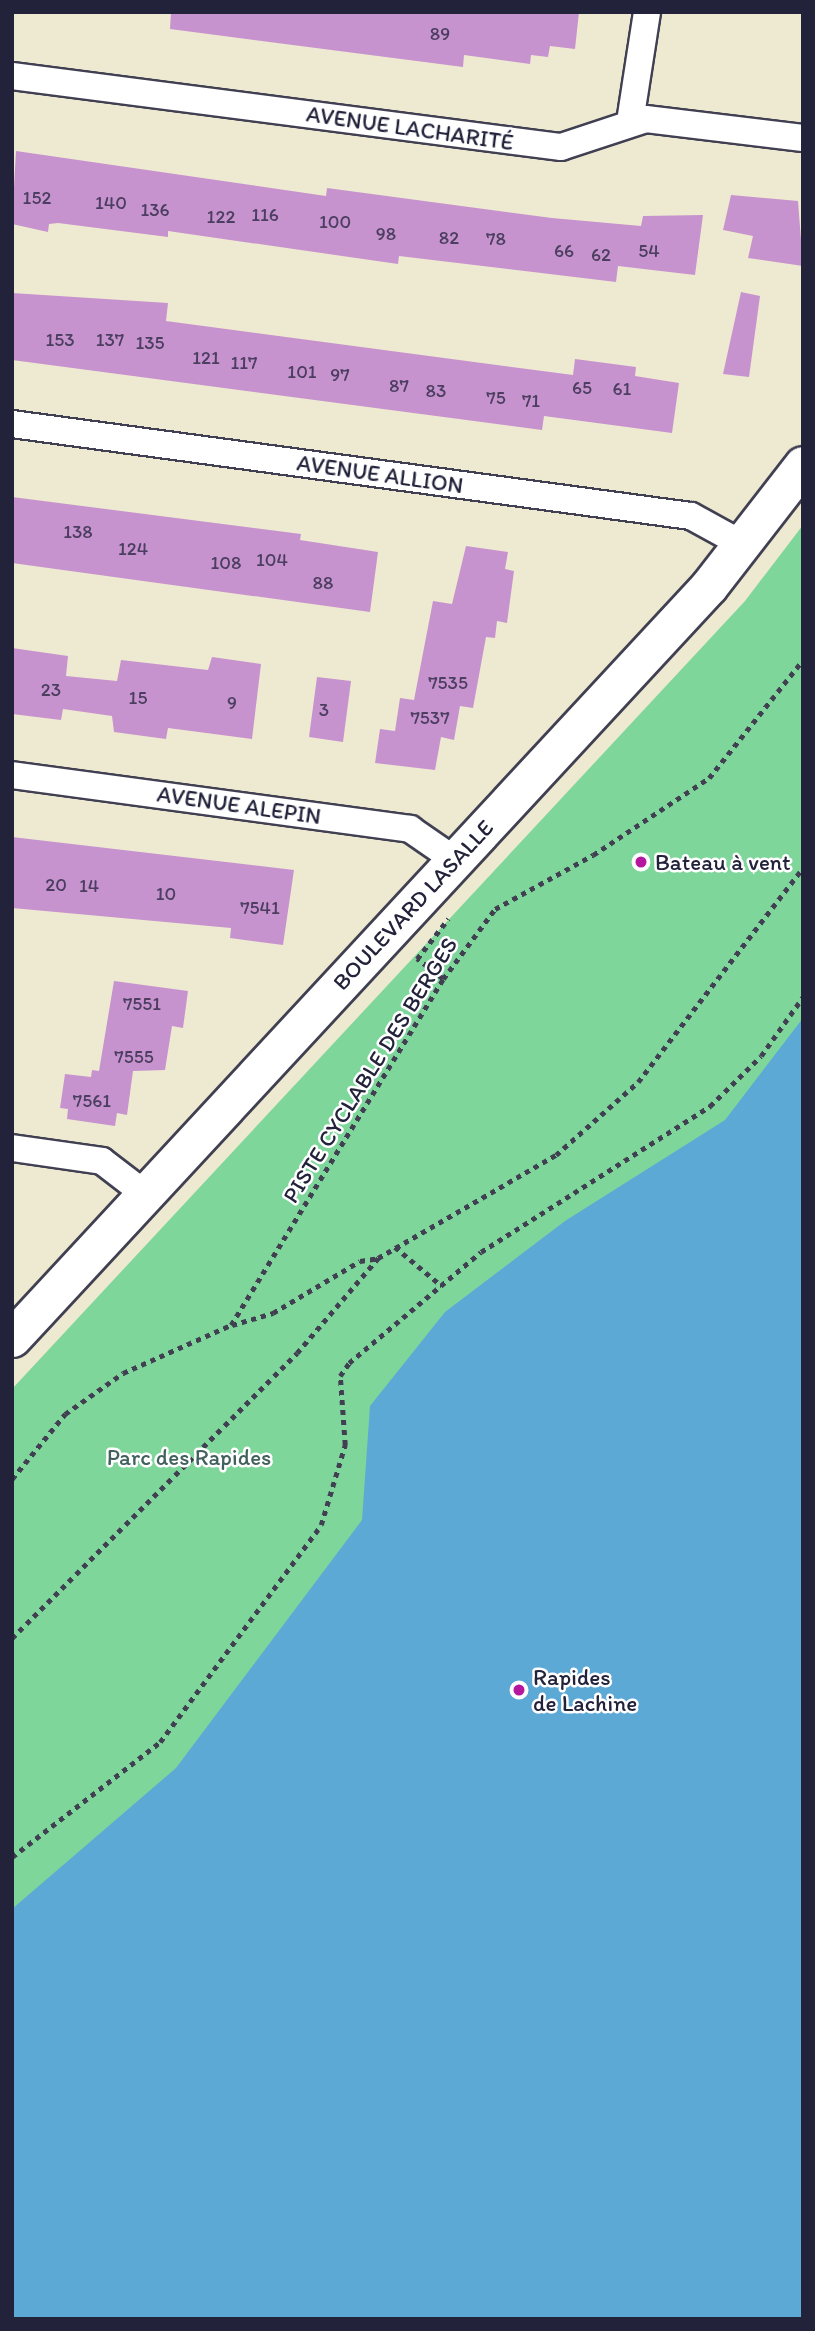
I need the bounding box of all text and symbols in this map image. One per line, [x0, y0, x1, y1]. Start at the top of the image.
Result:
house number: 89 [430, 23, 450, 45]
street label: AVENUE LACHARITÉ [305, 100, 515, 156]
house number: 152 [23, 187, 51, 209]
house number: 140 [95, 192, 127, 214]
house number: 136 [140, 199, 170, 221]
house number: 116 [251, 204, 279, 226]
house number: 122 [207, 206, 235, 228]
house number: 100 [319, 211, 351, 233]
house number: 98 [376, 223, 396, 245]
house number: 82 [439, 227, 459, 249]
house number: 78 [486, 228, 506, 250]
house number: 66 [554, 240, 574, 262]
house number: 54 [638, 240, 660, 262]
house number: 62 [591, 244, 611, 266]
house number: 153 [45, 329, 75, 351]
house number: 137 [96, 329, 124, 351]
house number: 135 [135, 332, 165, 354]
house number: 121 [192, 347, 220, 369]
house number: 117 [230, 352, 258, 374]
house number: 101 [287, 361, 317, 383]
house number: 97 [330, 364, 350, 386]
house number: 87 [389, 375, 409, 397]
house number: 65 [572, 377, 592, 399]
house number: 61 [613, 378, 631, 400]
house number: 83 [426, 380, 446, 402]
house number: 75 [486, 387, 506, 409]
house number: 71 [522, 390, 540, 412]
street label: AVENUE ALLION [296, 449, 464, 499]
house number: 138 [63, 521, 93, 543]
house number: 124 [118, 538, 148, 560]
house number: 104 [256, 549, 288, 571]
house number: 108 [211, 552, 241, 574]
house number: 88 [313, 572, 333, 594]
house number: 7535 [428, 672, 468, 694]
house number: 23 [41, 679, 61, 701]
house number: 15 [129, 687, 147, 709]
house number: 9 [227, 692, 237, 714]
house number: 3 [319, 699, 329, 721]
house number: 7537 [410, 707, 450, 729]
street label: AVENUE ALEPIN [155, 780, 323, 830]
street label: BOULEVARD LASALLE [327, 814, 499, 996]
place label: Bateau à vent [655, 848, 791, 876]
marker: Bateau à vent [633, 854, 649, 870]
house number: 20 [45, 874, 67, 896]
house number: 14 [79, 875, 99, 897]
house number: 10 [156, 883, 176, 905]
house number: 7541 [240, 897, 280, 919]
street label: PISTE CYCLABLE DES BERGES [277, 932, 463, 1208]
house number: 7551 [123, 993, 161, 1015]
house number: 7555 [114, 1046, 154, 1068]
house number: 7561 [73, 1090, 111, 1112]
park label: Parc des Rapides [106, 1443, 272, 1471]
place label: Rapides de Lachine [533, 1663, 638, 1717]
marker: Rapides de Lachine [511, 1682, 527, 1698]

